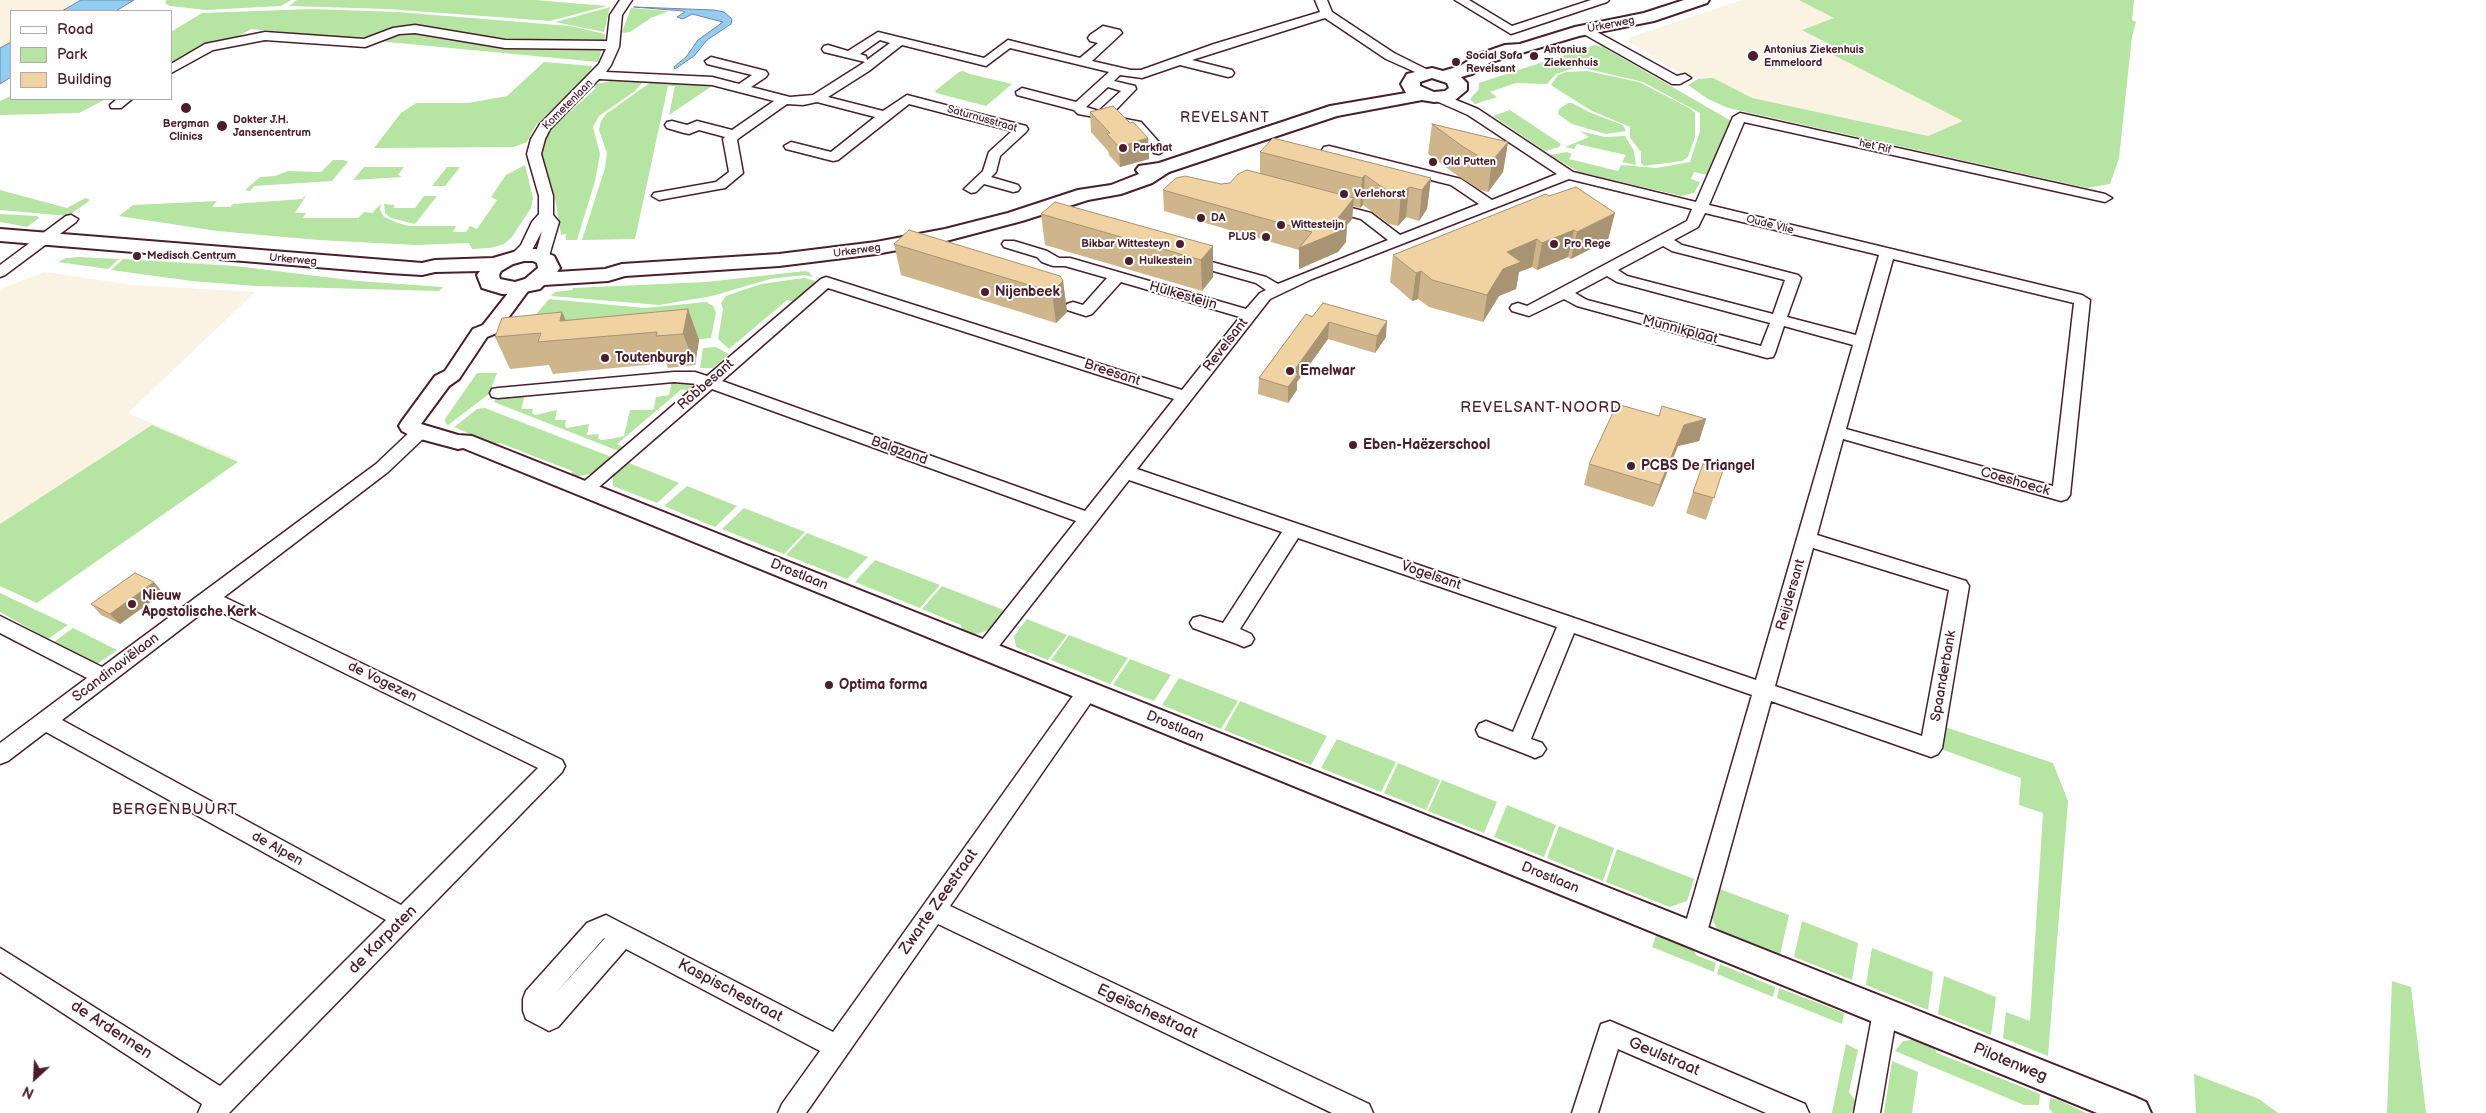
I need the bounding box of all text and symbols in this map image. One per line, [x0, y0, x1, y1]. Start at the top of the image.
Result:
legend [10, 10, 172, 100]
street label: Urkerweg [1586, 14, 1636, 36]
text: Road [57, 20, 93, 39]
place label: Antonius Ziekenhuis [1544, 43, 1598, 69]
place label: Antonius Ziekenhuis Emmeloord [1764, 43, 1864, 69]
text: Park [57, 45, 87, 64]
place label: Social Sofa Revelsant [1466, 49, 1523, 75]
marker: Antonius Ziekenhuis Emmeloord [1746, 49, 1760, 63]
marker: Antonius Ziekenhuis [1528, 50, 1540, 62]
marker: Social Sofa Revelsant [1450, 56, 1462, 68]
text: Building [57, 70, 112, 89]
street label: Kometenlaan [540, 77, 596, 133]
marker: Bergman Clinics [179, 101, 193, 115]
street label: Saturnusstraat [945, 103, 1019, 135]
district label: REVELSANT [1179, 110, 1271, 126]
place label: Dokter J.H. Jansencentrum [233, 113, 311, 139]
place label: Bergman Clinics [163, 117, 209, 143]
marker: Dokter J.H. Jansencentrum [215, 119, 229, 133]
street label: het Rif [1858, 137, 1892, 157]
place label: Parkflat [1133, 141, 1172, 155]
marker: Parkflat [1117, 142, 1129, 154]
place label: Old Putten [1443, 155, 1496, 169]
marker: Old Putten [1427, 156, 1439, 168]
place label: Verlehorst [1354, 187, 1405, 201]
marker: Verlehorst [1338, 188, 1350, 200]
place label: DA [1211, 211, 1225, 225]
marker: DA [1195, 212, 1207, 224]
street label: Oude Vlie [1745, 213, 1795, 237]
place label: Wittesteijn [1291, 218, 1344, 232]
marker: Wittesteijn [1275, 219, 1287, 231]
place label: PLUS [1228, 230, 1256, 244]
marker: PLUS [1260, 231, 1272, 243]
place label: Bikbar Wittesteyn [1081, 237, 1170, 251]
place label: Pro Rege [1564, 237, 1611, 251]
marker: Bikbar Wittesteyn [1174, 238, 1186, 250]
marker: Pro Rege [1548, 238, 1560, 250]
street label: Urkerweg [832, 241, 882, 261]
place label: Medisch Centrum [147, 249, 236, 263]
marker: Medisch Centrum [131, 250, 143, 262]
street label: Urkerweg [269, 251, 317, 269]
place label: Hulkestein [1139, 254, 1192, 268]
marker: Hulkestein [1123, 255, 1135, 267]
street label: Hulkesteijn [1147, 278, 1219, 314]
place label: Nijenbeek [995, 284, 1060, 300]
marker: Nijenbeek [979, 286, 991, 298]
street label: Munnikplaat [1641, 312, 1719, 348]
street label: Revelsant [1200, 315, 1252, 375]
place label: Toutenburgh [615, 350, 694, 366]
marker: Toutenburgh [599, 352, 611, 364]
street label: Robbesant [674, 356, 738, 414]
street label: Breesant [1082, 356, 1142, 390]
place label: Emelwar [1300, 363, 1355, 379]
marker: Emelwar [1284, 365, 1296, 377]
district label: REVELSANT-NOORD [1458, 399, 1624, 417]
street label: Balgzand [868, 433, 930, 469]
place label: Eben-Haëzerschool [1363, 437, 1490, 453]
marker: Eben-Haëzerschool [1347, 439, 1359, 451]
place label: PCBS De Triangel [1641, 458, 1755, 474]
marker: PCBS De Triangel [1625, 460, 1637, 472]
street label: Coeshoeck [1978, 464, 2052, 500]
street label: Drostlaan [768, 556, 830, 594]
street label: Reijdersant [1773, 557, 1809, 633]
street label: Vogelsant [1399, 558, 1463, 594]
place label: Nieuw Apostolische Kerk [142, 588, 257, 620]
marker: Nieuw Apostolische Kerk [126, 598, 138, 610]
street label: Spaanderbank [1928, 629, 1960, 723]
street label: Scandinaviëlaan [69, 630, 163, 706]
street label: de Vogezen [345, 658, 419, 706]
place label: Optima forma [839, 677, 928, 693]
marker: Optima forma [823, 679, 835, 691]
street label: Drostlaan [1144, 708, 1206, 746]
district label: BERGENBUURT [111, 801, 239, 819]
street label: de Alpen [248, 828, 306, 870]
street label: Zwarte Zeestraat [896, 846, 982, 958]
street label: Drostlaan [1519, 859, 1581, 897]
street label: de Karpaten [345, 902, 421, 978]
street label: Kaspischestraat [674, 955, 786, 1027]
street label: Egeïschestraat [1094, 980, 1200, 1044]
street label: de Ardennen [67, 997, 155, 1063]
street label: Geulstraat [1626, 1033, 1702, 1081]
street label: Pilotenweg [1970, 1039, 2050, 1087]
north arrow [10, 1053, 60, 1103]
text: N [20, 1082, 37, 1102]

